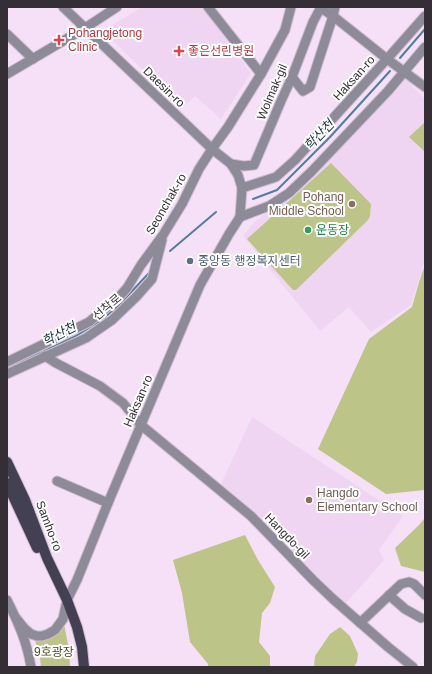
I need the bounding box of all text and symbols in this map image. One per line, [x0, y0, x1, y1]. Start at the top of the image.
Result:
place label: Pohangjetong Clinic [68, 26, 142, 54]
marker: Pohangjetong Clinic [53, 34, 65, 46]
place label: 좋은선린병원 [188, 44, 254, 58]
marker: 좋은선린병원 [173, 45, 185, 57]
street label: Haksan-ro [330, 53, 378, 103]
street label: Wolmak-gil [254, 62, 290, 122]
street label: Daesin-ro [140, 64, 188, 110]
water label: 학산천 [301, 116, 338, 153]
street label: Seonchak-ro [143, 171, 189, 237]
place label: Pohang Middle School [269, 190, 344, 218]
marker: Pohang Middle School [347, 199, 357, 209]
place label: 운동장 [316, 223, 349, 237]
marker: 운동장 [303, 225, 313, 235]
place label: 중앙동 행정복지센터 [198, 254, 301, 268]
marker: 중앙동 행정복지센터 [185, 256, 195, 266]
street label: 선착로 [90, 291, 124, 323]
water label: 학산천 [40, 319, 79, 349]
street label: Haksan-ro [121, 372, 155, 429]
place label: Hangdo Elementary School [317, 486, 418, 514]
marker: Hangdo Elementary School [304, 495, 314, 505]
street label: Samho-ro [33, 499, 65, 553]
street label: Hangdo-gil [262, 510, 312, 562]
park label: 9호광장 [34, 645, 74, 659]

